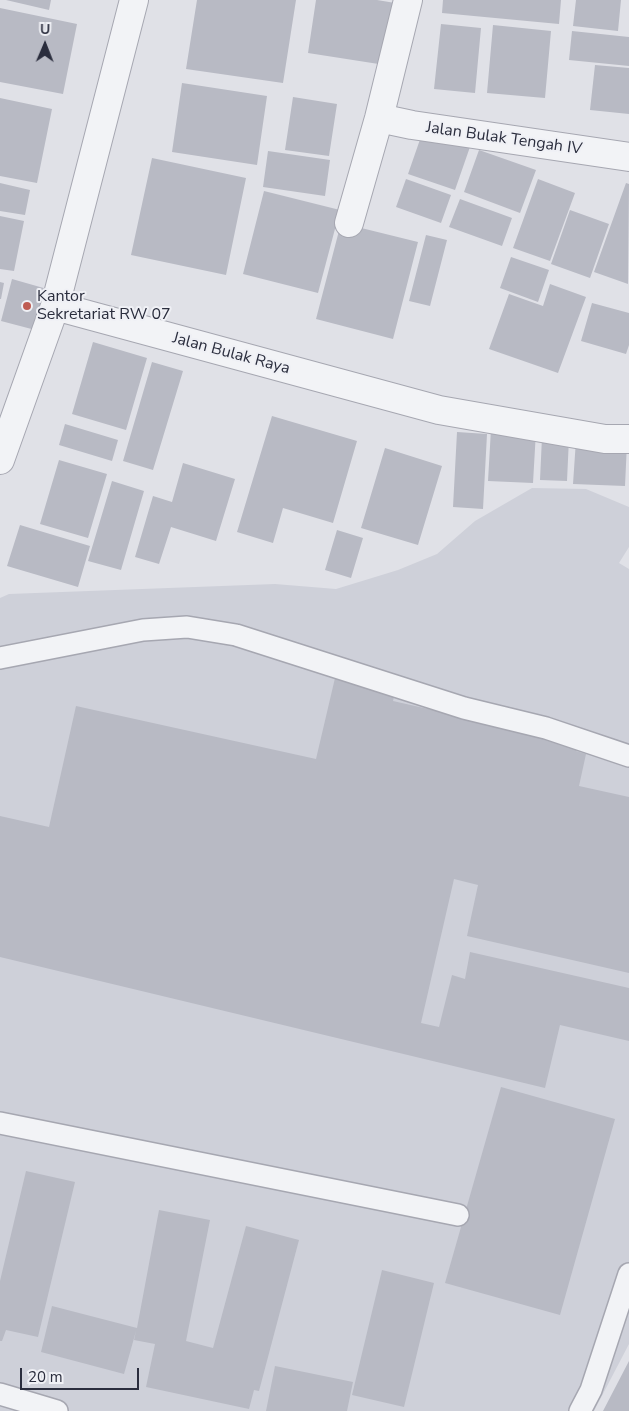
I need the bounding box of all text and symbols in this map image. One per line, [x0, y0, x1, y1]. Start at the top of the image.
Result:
north arrow [20, 20, 70, 70]
text: U [40, 20, 51, 39]
street label: Jalan Bulak Tengah IV [425, 119, 583, 159]
place label: Kantor Sekretariat RW 07 [37, 287, 171, 325]
marker: Kantor Sekretariat RW 07 [21, 300, 33, 312]
street label: Jalan Bulak Raya [170, 329, 292, 379]
scale bar [22, 1358, 141, 1390]
text: 20 m [28, 1367, 63, 1387]

